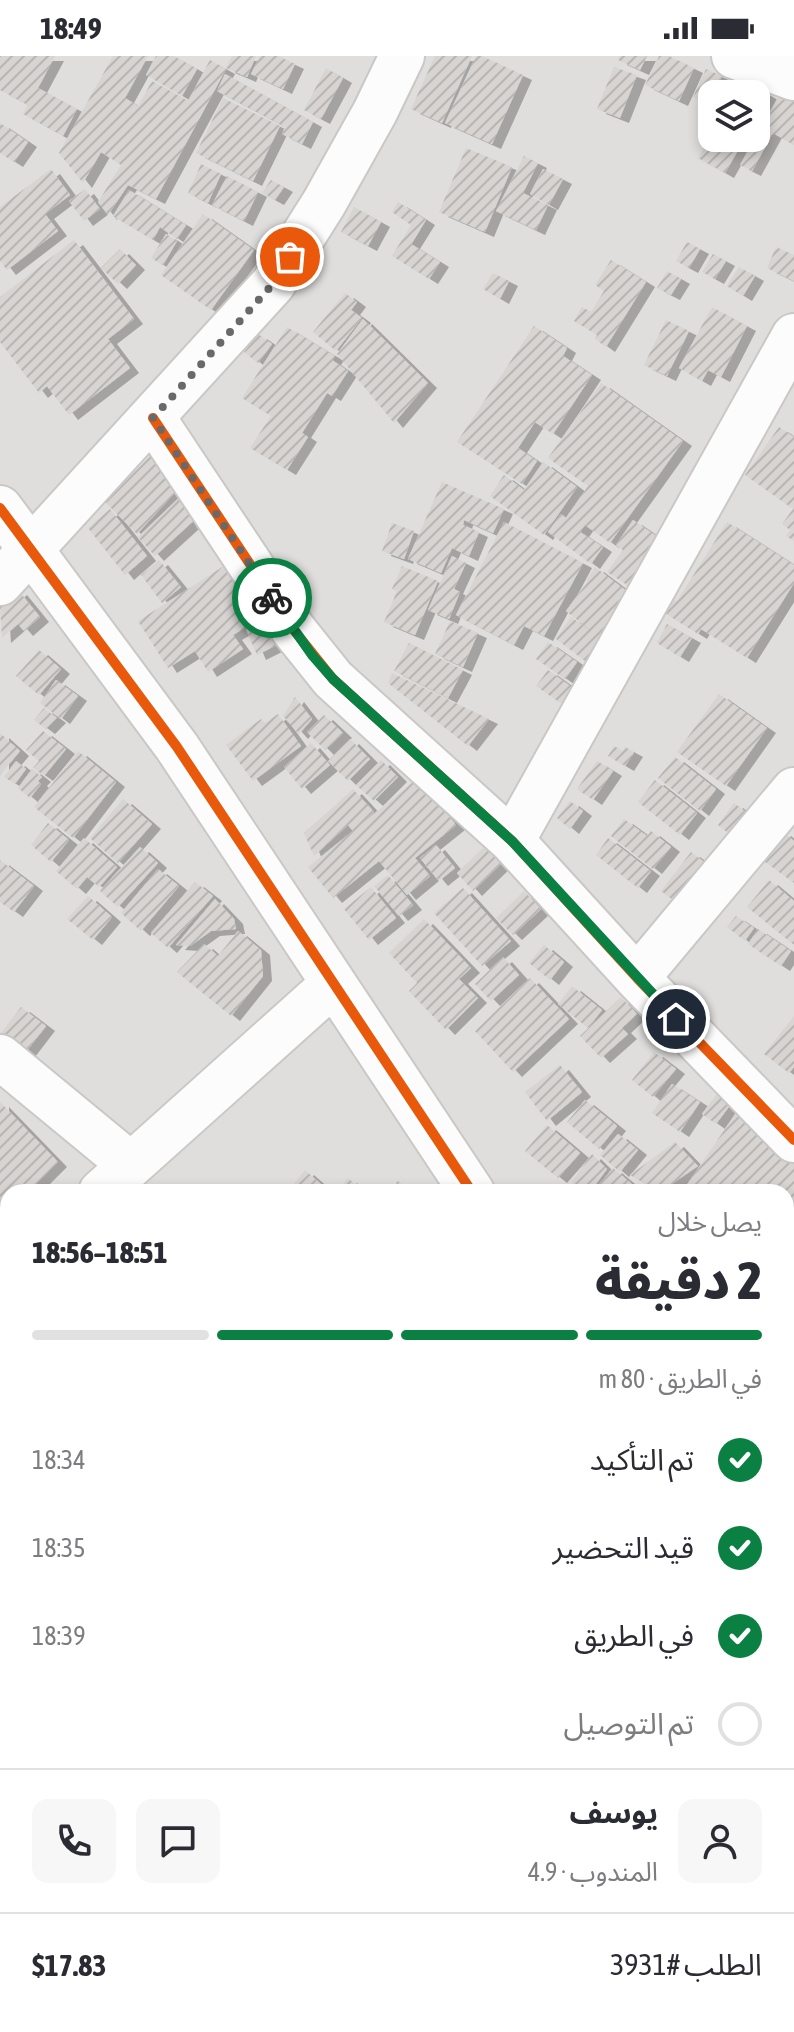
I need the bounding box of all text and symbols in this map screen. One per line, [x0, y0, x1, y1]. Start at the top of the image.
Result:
text: 18:49 [40, 11, 102, 45]
map controls [698, 80, 770, 152]
button: layers [698, 80, 770, 152]
pin [256, 223, 324, 291]
icon: bag [268, 235, 312, 279]
courier [232, 558, 312, 638]
icon: bike [250, 576, 294, 620]
pin [642, 985, 710, 1053]
icon: home [654, 997, 698, 1041]
text: يصل خلال [658, 1207, 762, 1237]
text: 18:51–18:56 [32, 1235, 168, 1269]
text: 2 دقيقة [595, 1250, 762, 1310]
text: في الطريق · 80 m [599, 1364, 762, 1394]
icon: check [718, 1438, 762, 1482]
text: تم التأكيد [590, 1442, 694, 1476]
text: 18:34 [32, 1445, 86, 1475]
icon: check [718, 1526, 762, 1570]
text: قيد التحضير [553, 1530, 694, 1564]
text: 18:35 [32, 1533, 86, 1563]
icon: check [718, 1614, 762, 1658]
text: في الطريق [574, 1618, 694, 1652]
text: 18:39 [32, 1621, 86, 1651]
text: تم التوصيل [564, 1706, 694, 1740]
text: يوسف [570, 1795, 658, 1829]
button: phone [32, 1799, 116, 1883]
button: chat [136, 1799, 220, 1883]
button: person [678, 1799, 762, 1883]
text: المندوب · 4.9 [528, 1857, 658, 1887]
text: الطلب #3931 [610, 1947, 762, 1981]
text: $17.83 [32, 1948, 106, 1982]

